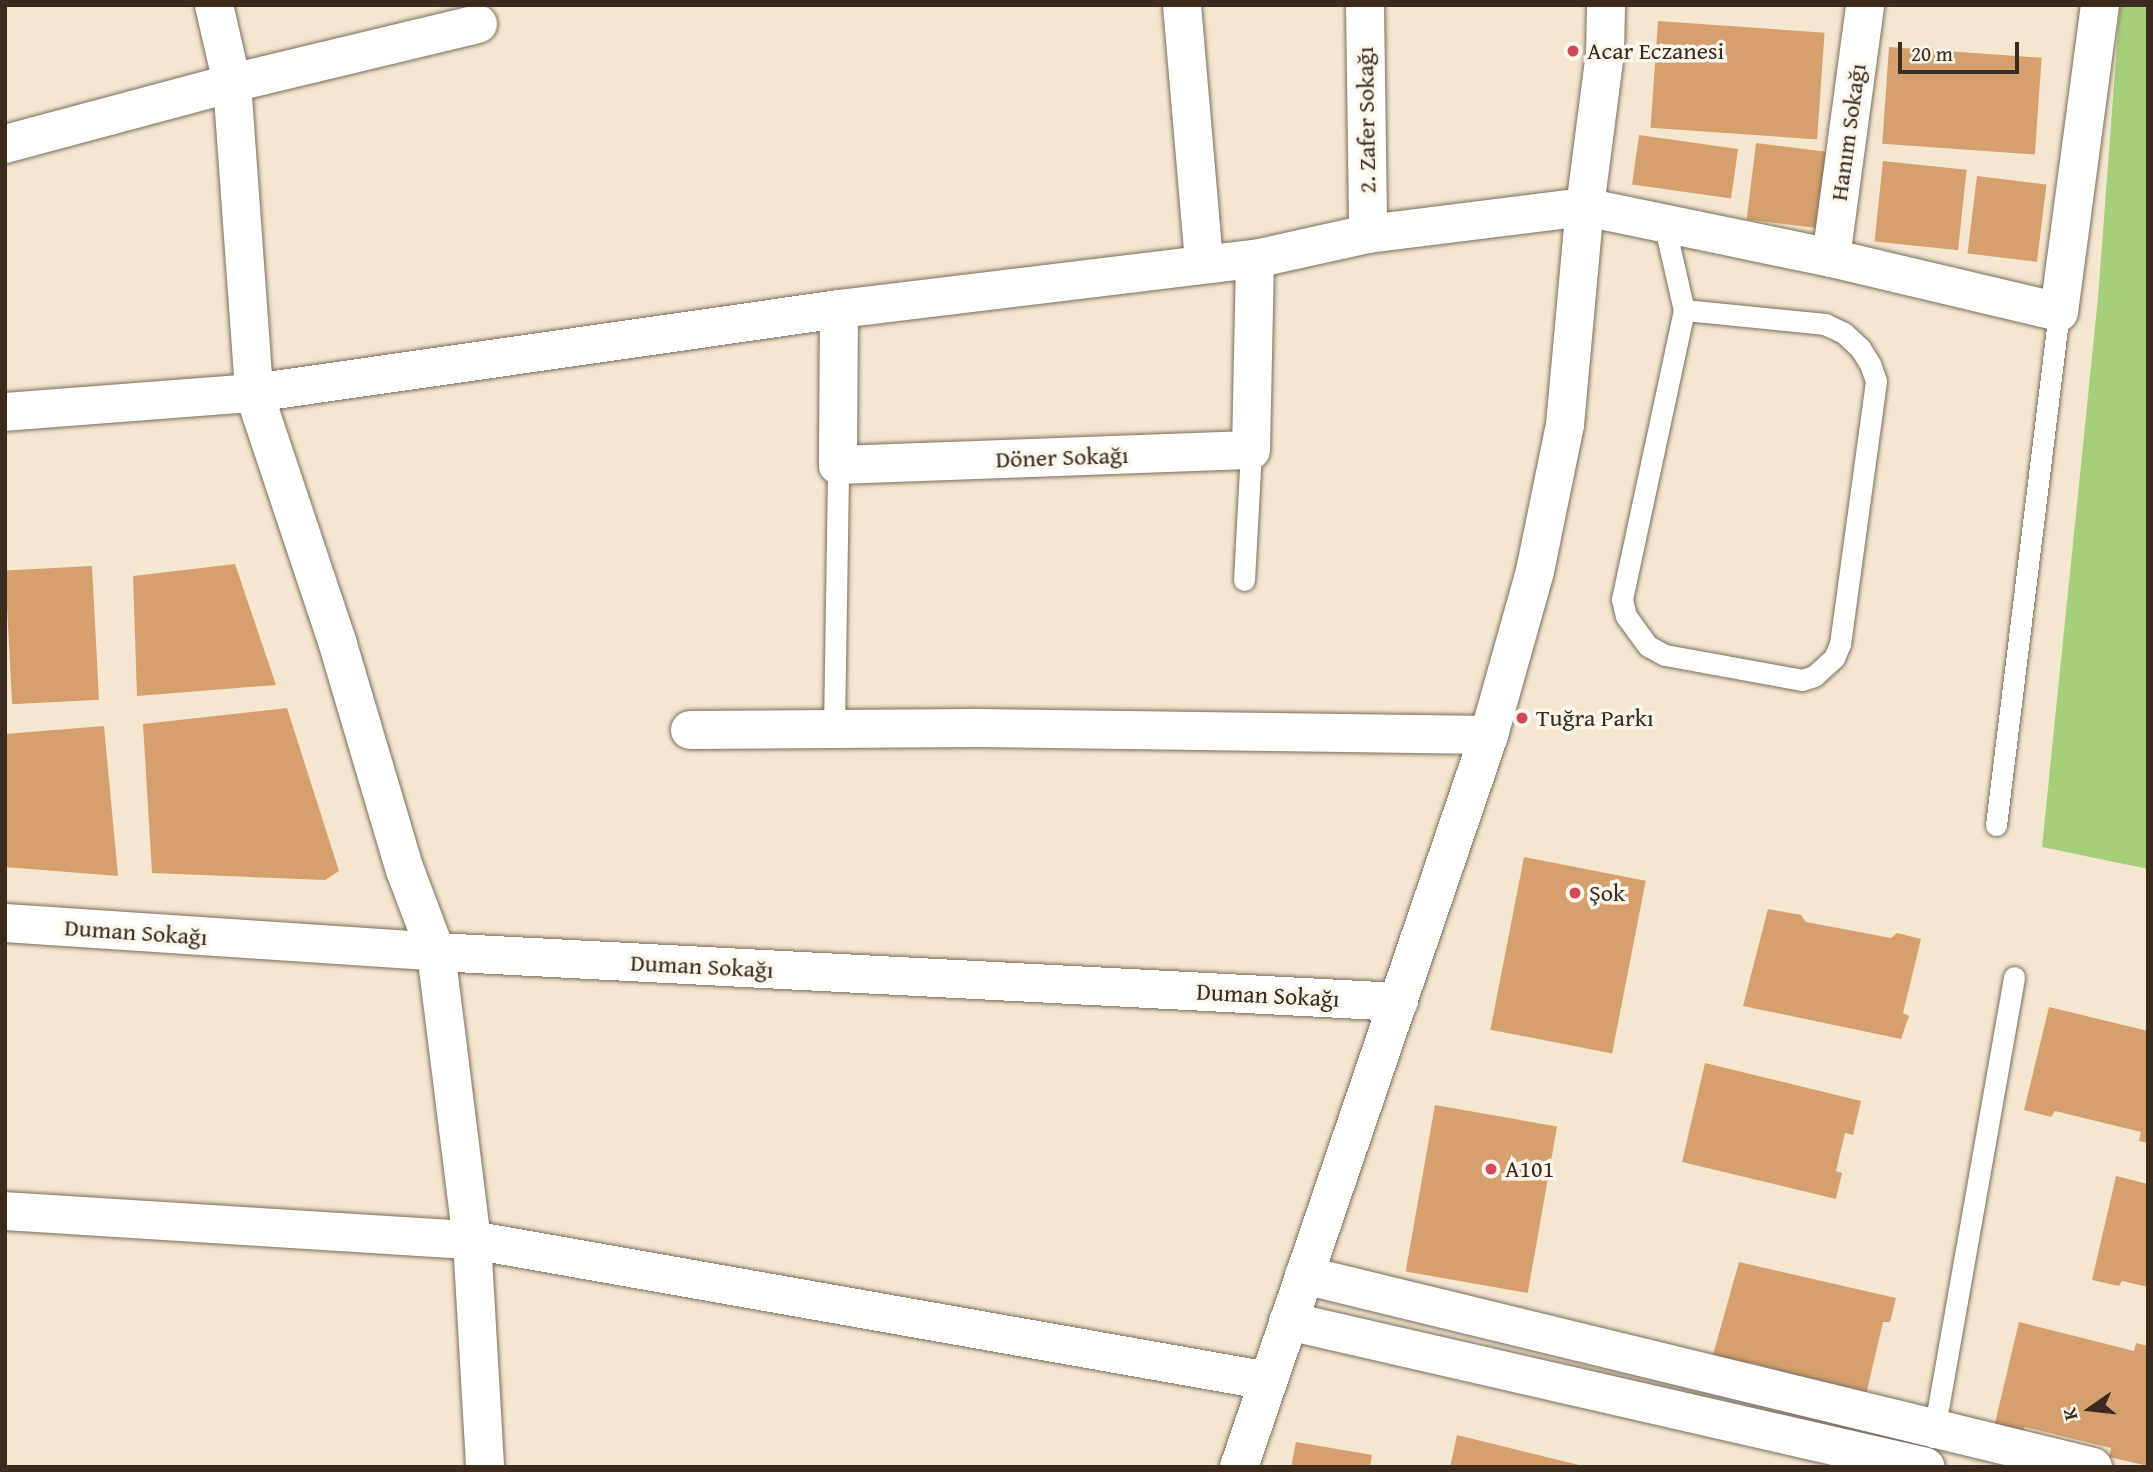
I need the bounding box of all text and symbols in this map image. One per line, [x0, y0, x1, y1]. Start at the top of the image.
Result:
scale bar [1901, 28, 2022, 72]
place label: Acar Eczanesi [1587, 37, 1724, 65]
text: 20 m [1911, 38, 1953, 69]
marker: Acar Eczanesi [1565, 43, 1581, 59]
street label: 2. Zafer Sokağı [1350, 46, 1382, 194]
street label: Hanım Sokağı [1824, 61, 1872, 203]
street label: Döner Sokağı [995, 440, 1129, 474]
place label: Tuğra Parkı [1536, 704, 1654, 732]
marker: Tuğra Parkı [1514, 710, 1530, 726]
place label: Şok [1589, 879, 1625, 907]
marker: Şok [1567, 885, 1583, 901]
street label: Duman Sokağı [63, 913, 209, 951]
street label: Duman Sokağı [630, 948, 774, 984]
street label: Duman Sokağı [1196, 977, 1340, 1013]
place label: A101 [1505, 1155, 1554, 1183]
marker: A101 [1483, 1161, 1499, 1177]
north arrow [2055, 1374, 2125, 1444]
text: K [2055, 1405, 2085, 1423]

